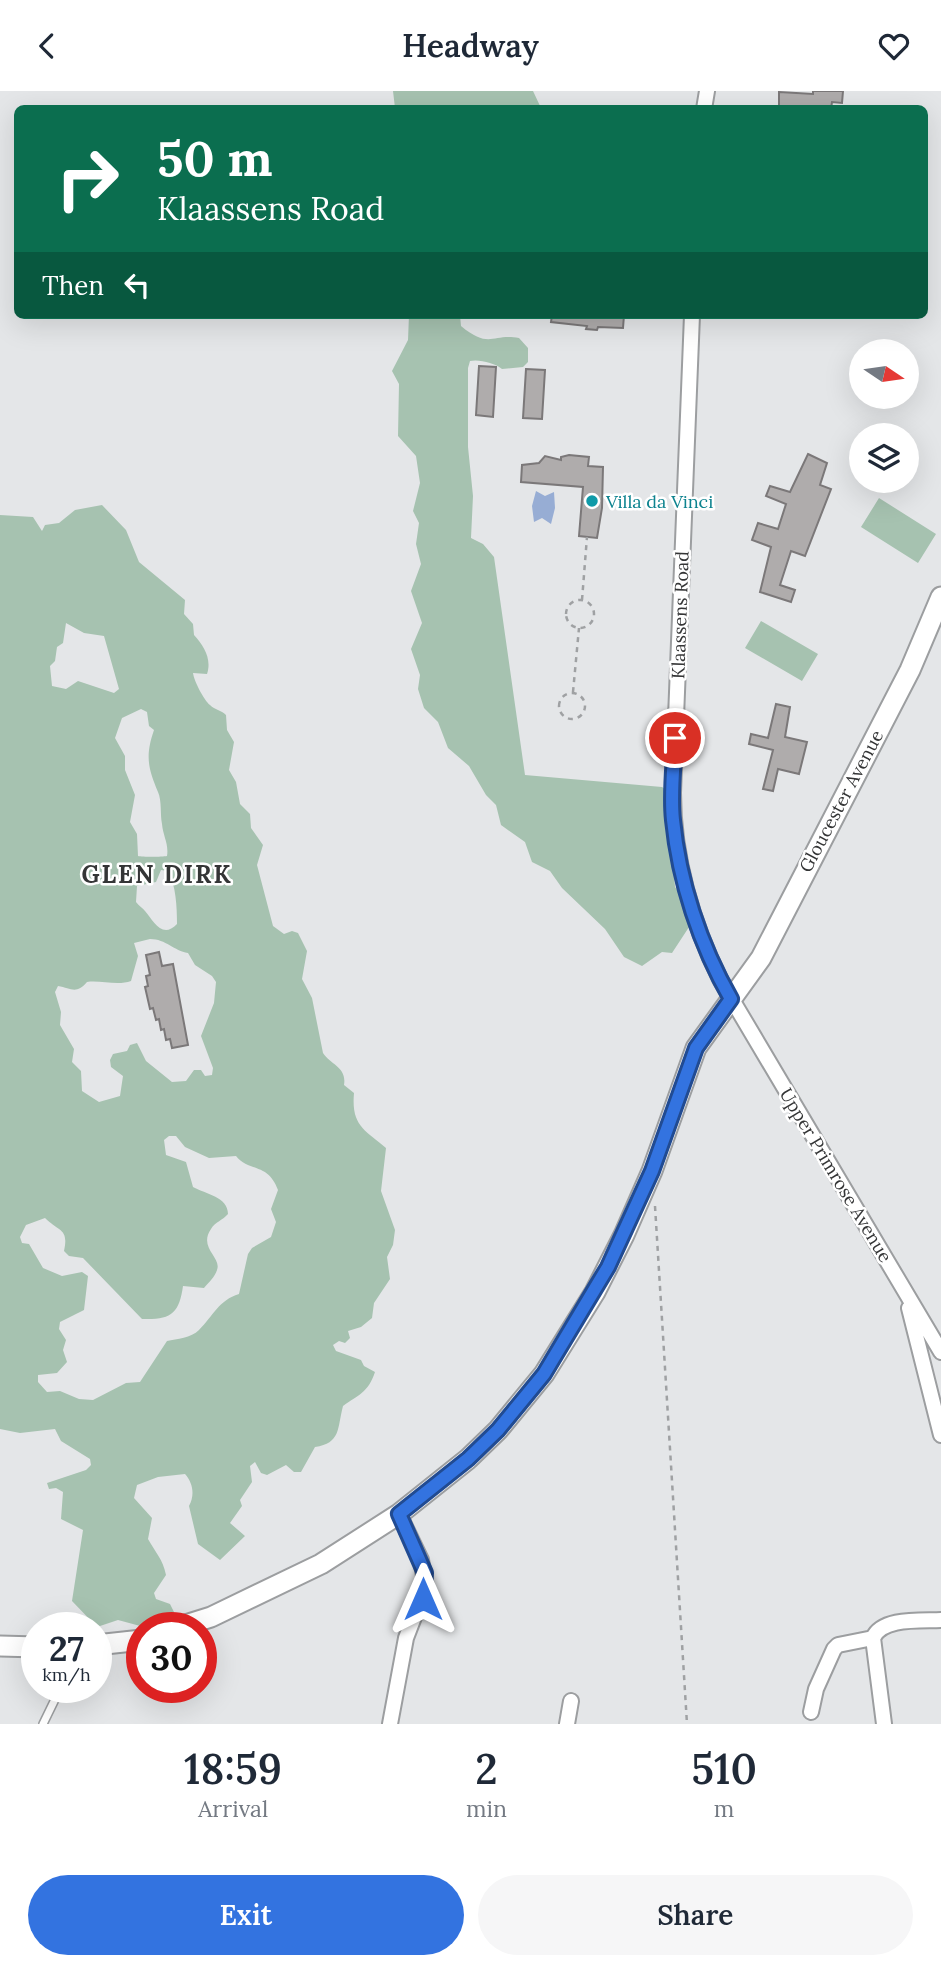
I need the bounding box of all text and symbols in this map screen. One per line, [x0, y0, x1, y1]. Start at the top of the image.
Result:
text: Headway [402, 25, 539, 66]
icon: back [28, 27, 66, 65]
icon: heart [875, 27, 913, 65]
text: 50 m [157, 127, 273, 189]
icon: right [42, 133, 133, 224]
text: Klaassens Road [157, 188, 384, 229]
icon: left [118, 266, 156, 304]
text: Then [42, 269, 104, 302]
north arrow [849, 339, 919, 409]
map controls [849, 339, 919, 493]
button: layers [849, 423, 919, 493]
place label: Villa da Vinci [605, 490, 713, 513]
marker: Villa da Vinci [584, 493, 600, 509]
street label: Klaassens Road [666, 550, 694, 679]
pin [645, 708, 705, 768]
icon: arrive [656, 719, 694, 757]
street label: Gloucester Avenue [794, 726, 888, 876]
district label: GLEN DIRK [81, 859, 233, 890]
street label: Upper Primrose Avenue [775, 1084, 897, 1267]
position arrow [386, 1562, 460, 1636]
speed limit sign: 30 [126, 1612, 217, 1703]
text: 27 [49, 1626, 84, 1671]
text: km/h [42, 1663, 91, 1686]
text: 18:59 [184, 1742, 282, 1796]
text: 2 [475, 1742, 498, 1796]
text: 510 [691, 1742, 757, 1796]
text: Arrival [198, 1794, 268, 1823]
text: min [466, 1794, 507, 1823]
text: m [714, 1794, 734, 1823]
button: Exit [28, 1875, 464, 1955]
button: Share [478, 1875, 913, 1955]

